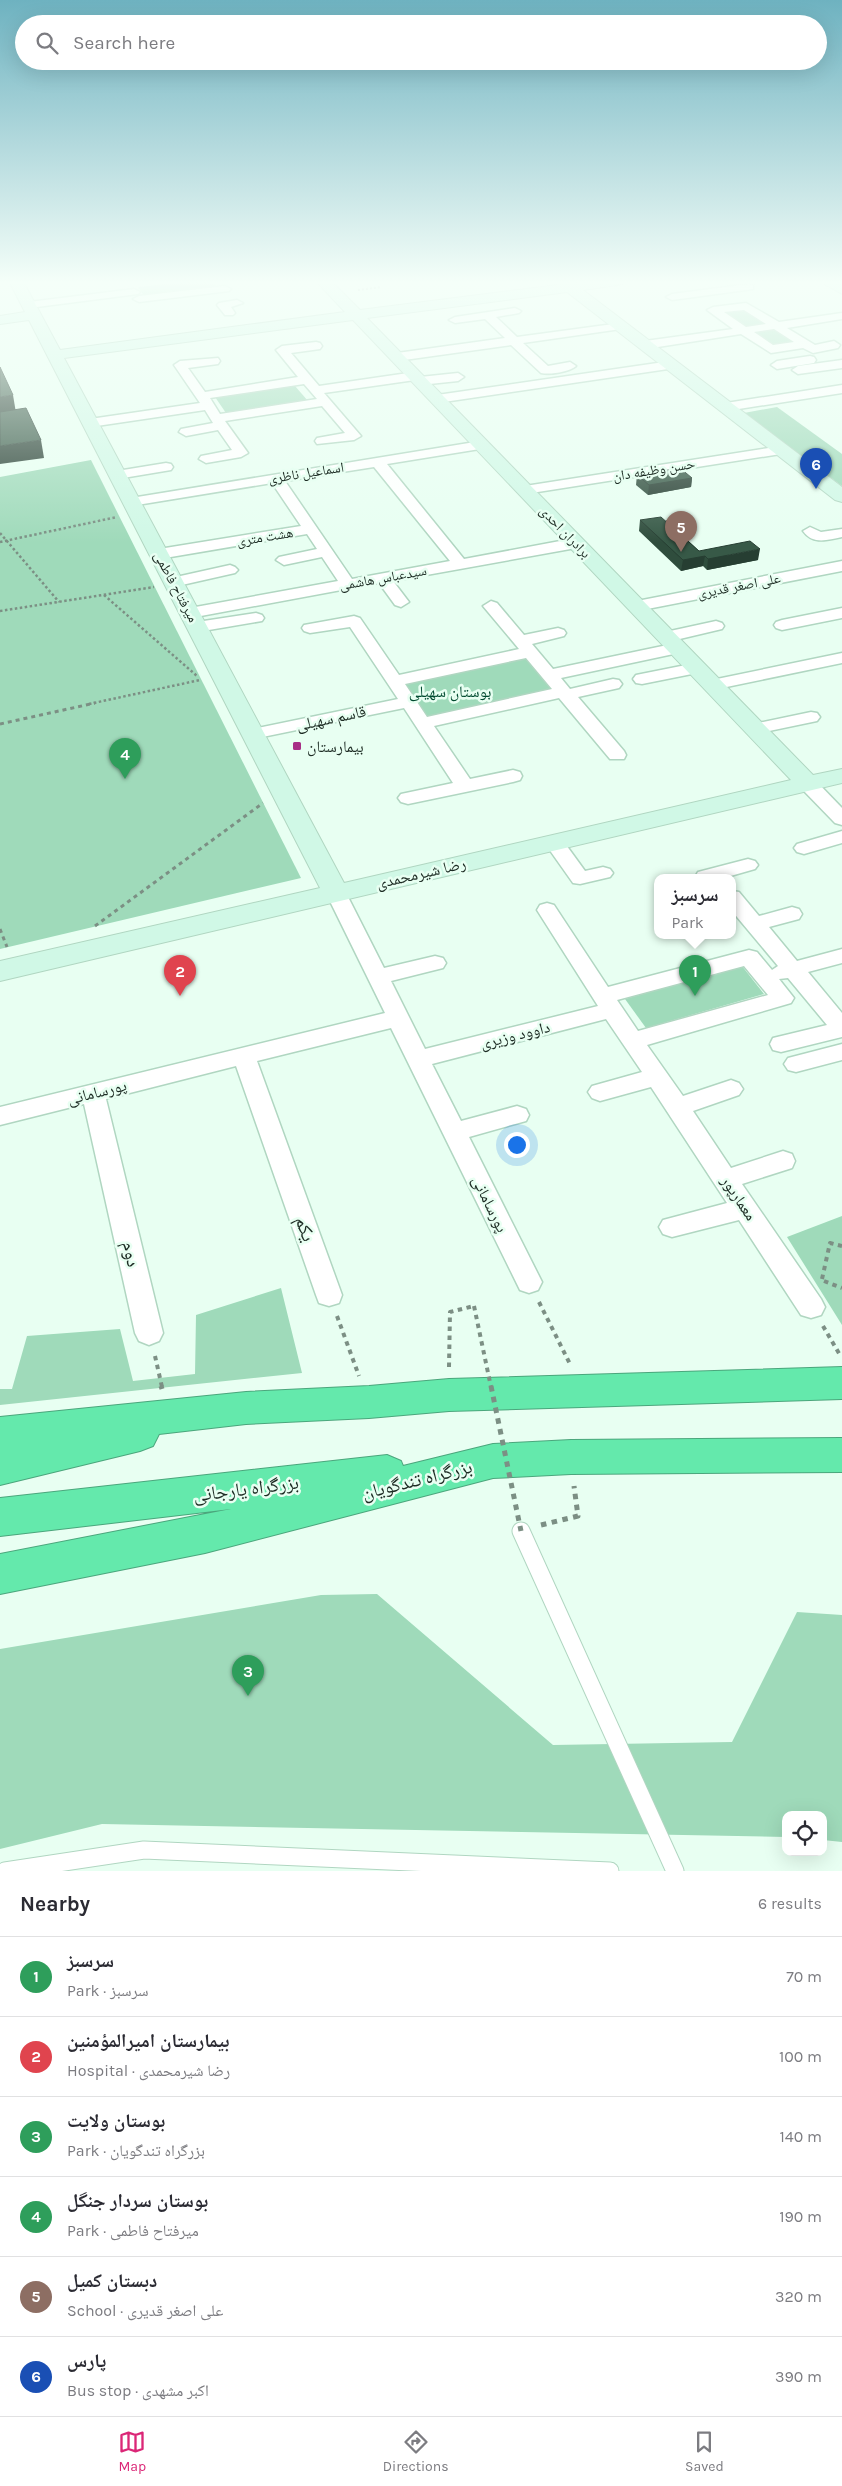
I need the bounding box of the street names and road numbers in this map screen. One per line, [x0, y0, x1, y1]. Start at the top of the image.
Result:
street label: حسن وظیفه دان [612, 455, 696, 485]
street label: اسماعیل ناظری [267, 459, 345, 487]
street label: برادران احدی [536, 502, 594, 562]
street label: هشت متری [236, 524, 294, 550]
street label: میرفتاح فاطمی [149, 549, 202, 626]
street label: سیدعباس هاشمی [338, 562, 428, 594]
street label: علی اصغر قدیری [696, 570, 782, 602]
street label: قاسم سهیلی [294, 701, 368, 736]
street label: رضا شیرمحمدی [374, 853, 468, 894]
street label: داوود وزیری [478, 1017, 552, 1054]
street label: پورسامانی [65, 1075, 129, 1110]
street label: معمارپور [717, 1171, 761, 1224]
street label: پورسامانی [467, 1173, 512, 1236]
street label: یکم [289, 1213, 320, 1245]
street label: دوم [115, 1239, 145, 1270]
street label: بزرگراه تندگویان [360, 1456, 474, 1504]
street label: بزرگراه یارجانی [192, 1472, 300, 1506]

